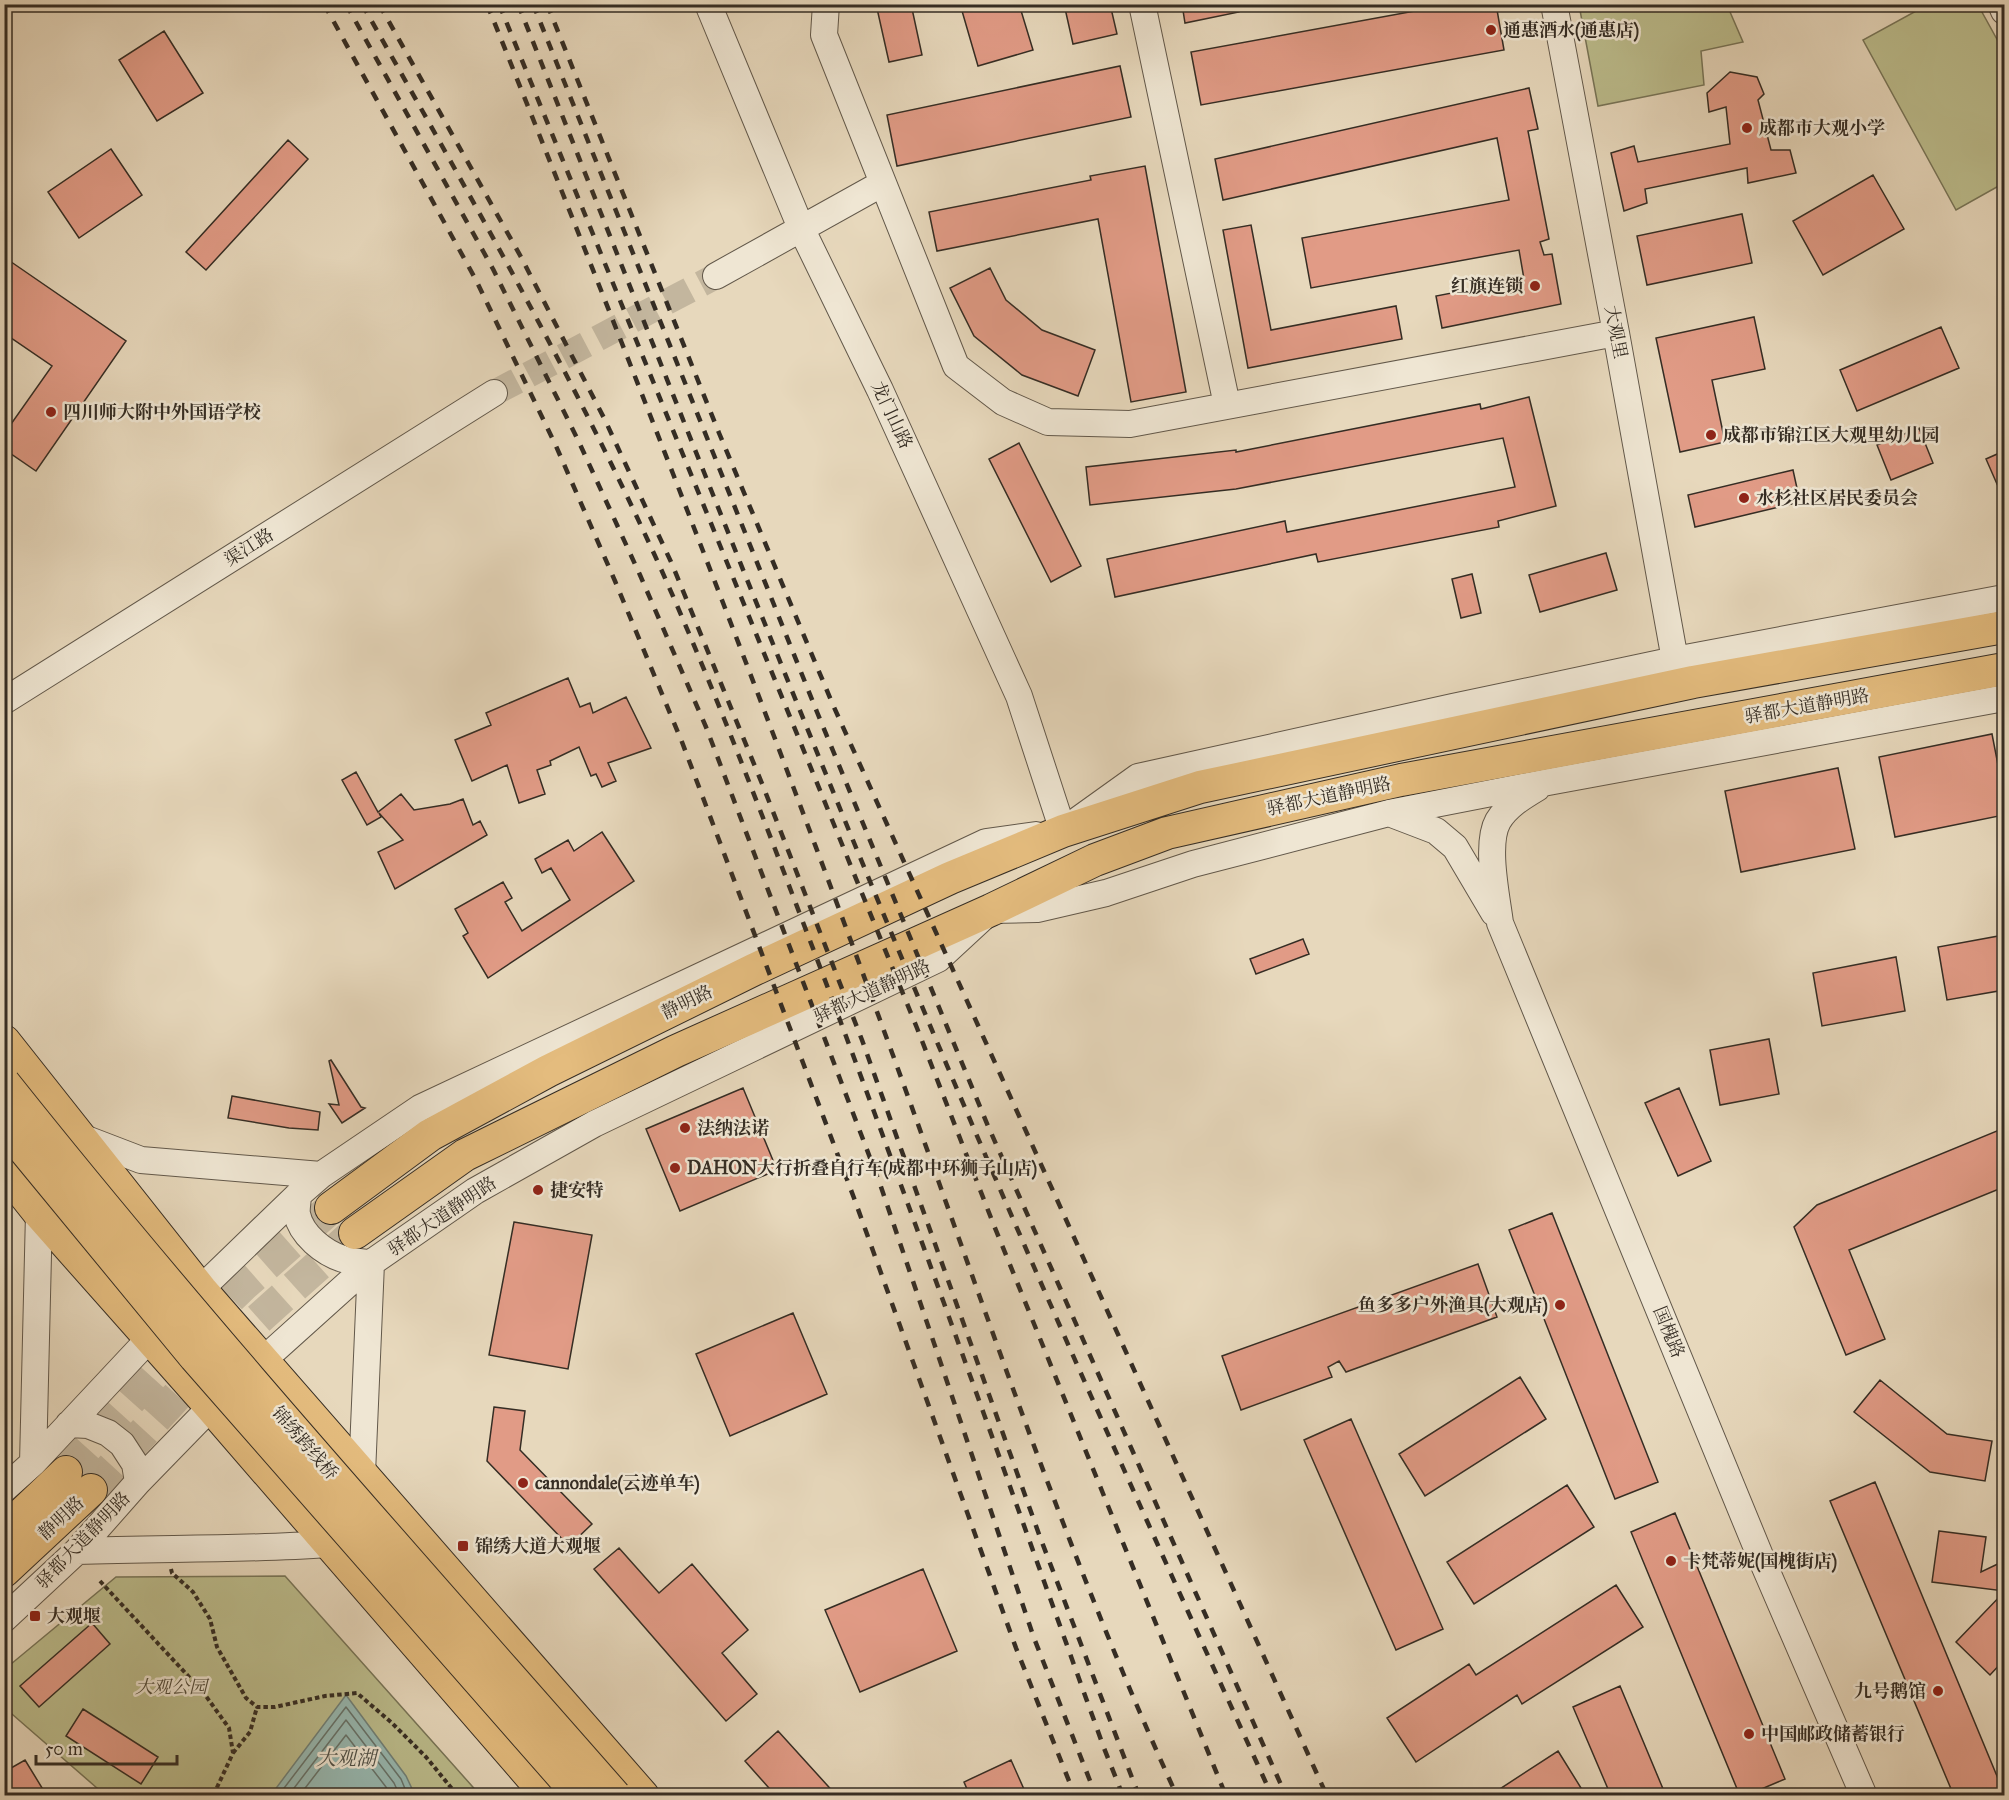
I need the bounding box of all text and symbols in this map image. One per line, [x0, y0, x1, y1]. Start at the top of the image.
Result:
place label: 通惠酒水(通惠店) [1503, 19, 1639, 42]
marker: 通惠酒水(通惠店) [1484, 23, 1498, 37]
place label: 成都市大观小学 [1759, 117, 1885, 139]
marker: 成都市大观小学 [1740, 121, 1754, 135]
place label: 红旗连锁 [1451, 275, 1523, 297]
marker: 红旗连锁 [1528, 279, 1542, 293]
street label: 大观里 [1600, 303, 1632, 361]
street label: 龙门山路 [867, 378, 917, 452]
place label: 四川师大附中外国语学校 [63, 401, 261, 423]
marker: 四川师大附中外国语学校 [44, 405, 58, 419]
place label: 成都市锦江区大观里幼儿园 [1723, 424, 1939, 446]
marker: 成都市锦江区大观里幼儿园 [1704, 428, 1718, 442]
place label: 水杉社区居民委员会 [1756, 487, 1918, 509]
marker: 水杉社区居民委员会 [1737, 491, 1751, 505]
street label: 渠江路 [220, 523, 278, 571]
street label: 驿都大道静明路 [1743, 684, 1871, 728]
street label: 驿都大道静明路 [1265, 772, 1393, 820]
street label: 驿都大道静明路 [810, 954, 934, 1028]
street label: 静明路 [658, 980, 716, 1024]
place label: 法纳法诺 [697, 1117, 769, 1139]
marker: 法纳法诺 [678, 1121, 692, 1135]
place label: DAHON大行折叠自行车(成都中环狮子山店) [687, 1157, 1037, 1180]
marker: DAHON大行折叠自行车(成都中环狮子山店) [668, 1161, 682, 1175]
street label: 驿都大道静明路 [384, 1172, 500, 1260]
place label: 捷安特 [550, 1179, 604, 1201]
marker: 捷安特 [531, 1183, 545, 1197]
place label: 鱼多多户外渔具(大观店) [1358, 1294, 1548, 1317]
marker: 鱼多多户外渔具(大观店) [1553, 1298, 1567, 1312]
street label: 国槐路 [1649, 1303, 1689, 1361]
street label: 锦绣跨线桥 [267, 1402, 343, 1484]
place label: cannondale(云迹单车) [535, 1472, 700, 1495]
marker: cannondale(云迹单车) [516, 1476, 530, 1490]
street label: 驿都大道静明路 [31, 1487, 135, 1593]
street label: 静明路 [34, 1492, 88, 1544]
place label: 锦绣大道大观堰 [475, 1535, 601, 1557]
marker: 锦绣大道大观堰 [456, 1539, 470, 1553]
place label: 卡梵蒂妮(国槐街店) [1683, 1550, 1837, 1573]
marker: 卡梵蒂妮(国槐街店) [1664, 1554, 1678, 1568]
place label: 大观堰 [47, 1605, 101, 1627]
marker: 大观堰 [28, 1609, 42, 1623]
park label: 大观公园 [135, 1676, 210, 1698]
place label: 九号鹅馆 [1854, 1680, 1926, 1702]
marker: 九号鹅馆 [1931, 1684, 1945, 1698]
place label: 中国邮政储蓄银行 [1761, 1723, 1905, 1745]
marker: 中国邮政储蓄银行 [1742, 1727, 1756, 1741]
scale bar [36, 1728, 177, 1766]
text: 50 m [45, 1738, 83, 1760]
water label: 大观湖 [316, 1746, 379, 1770]

